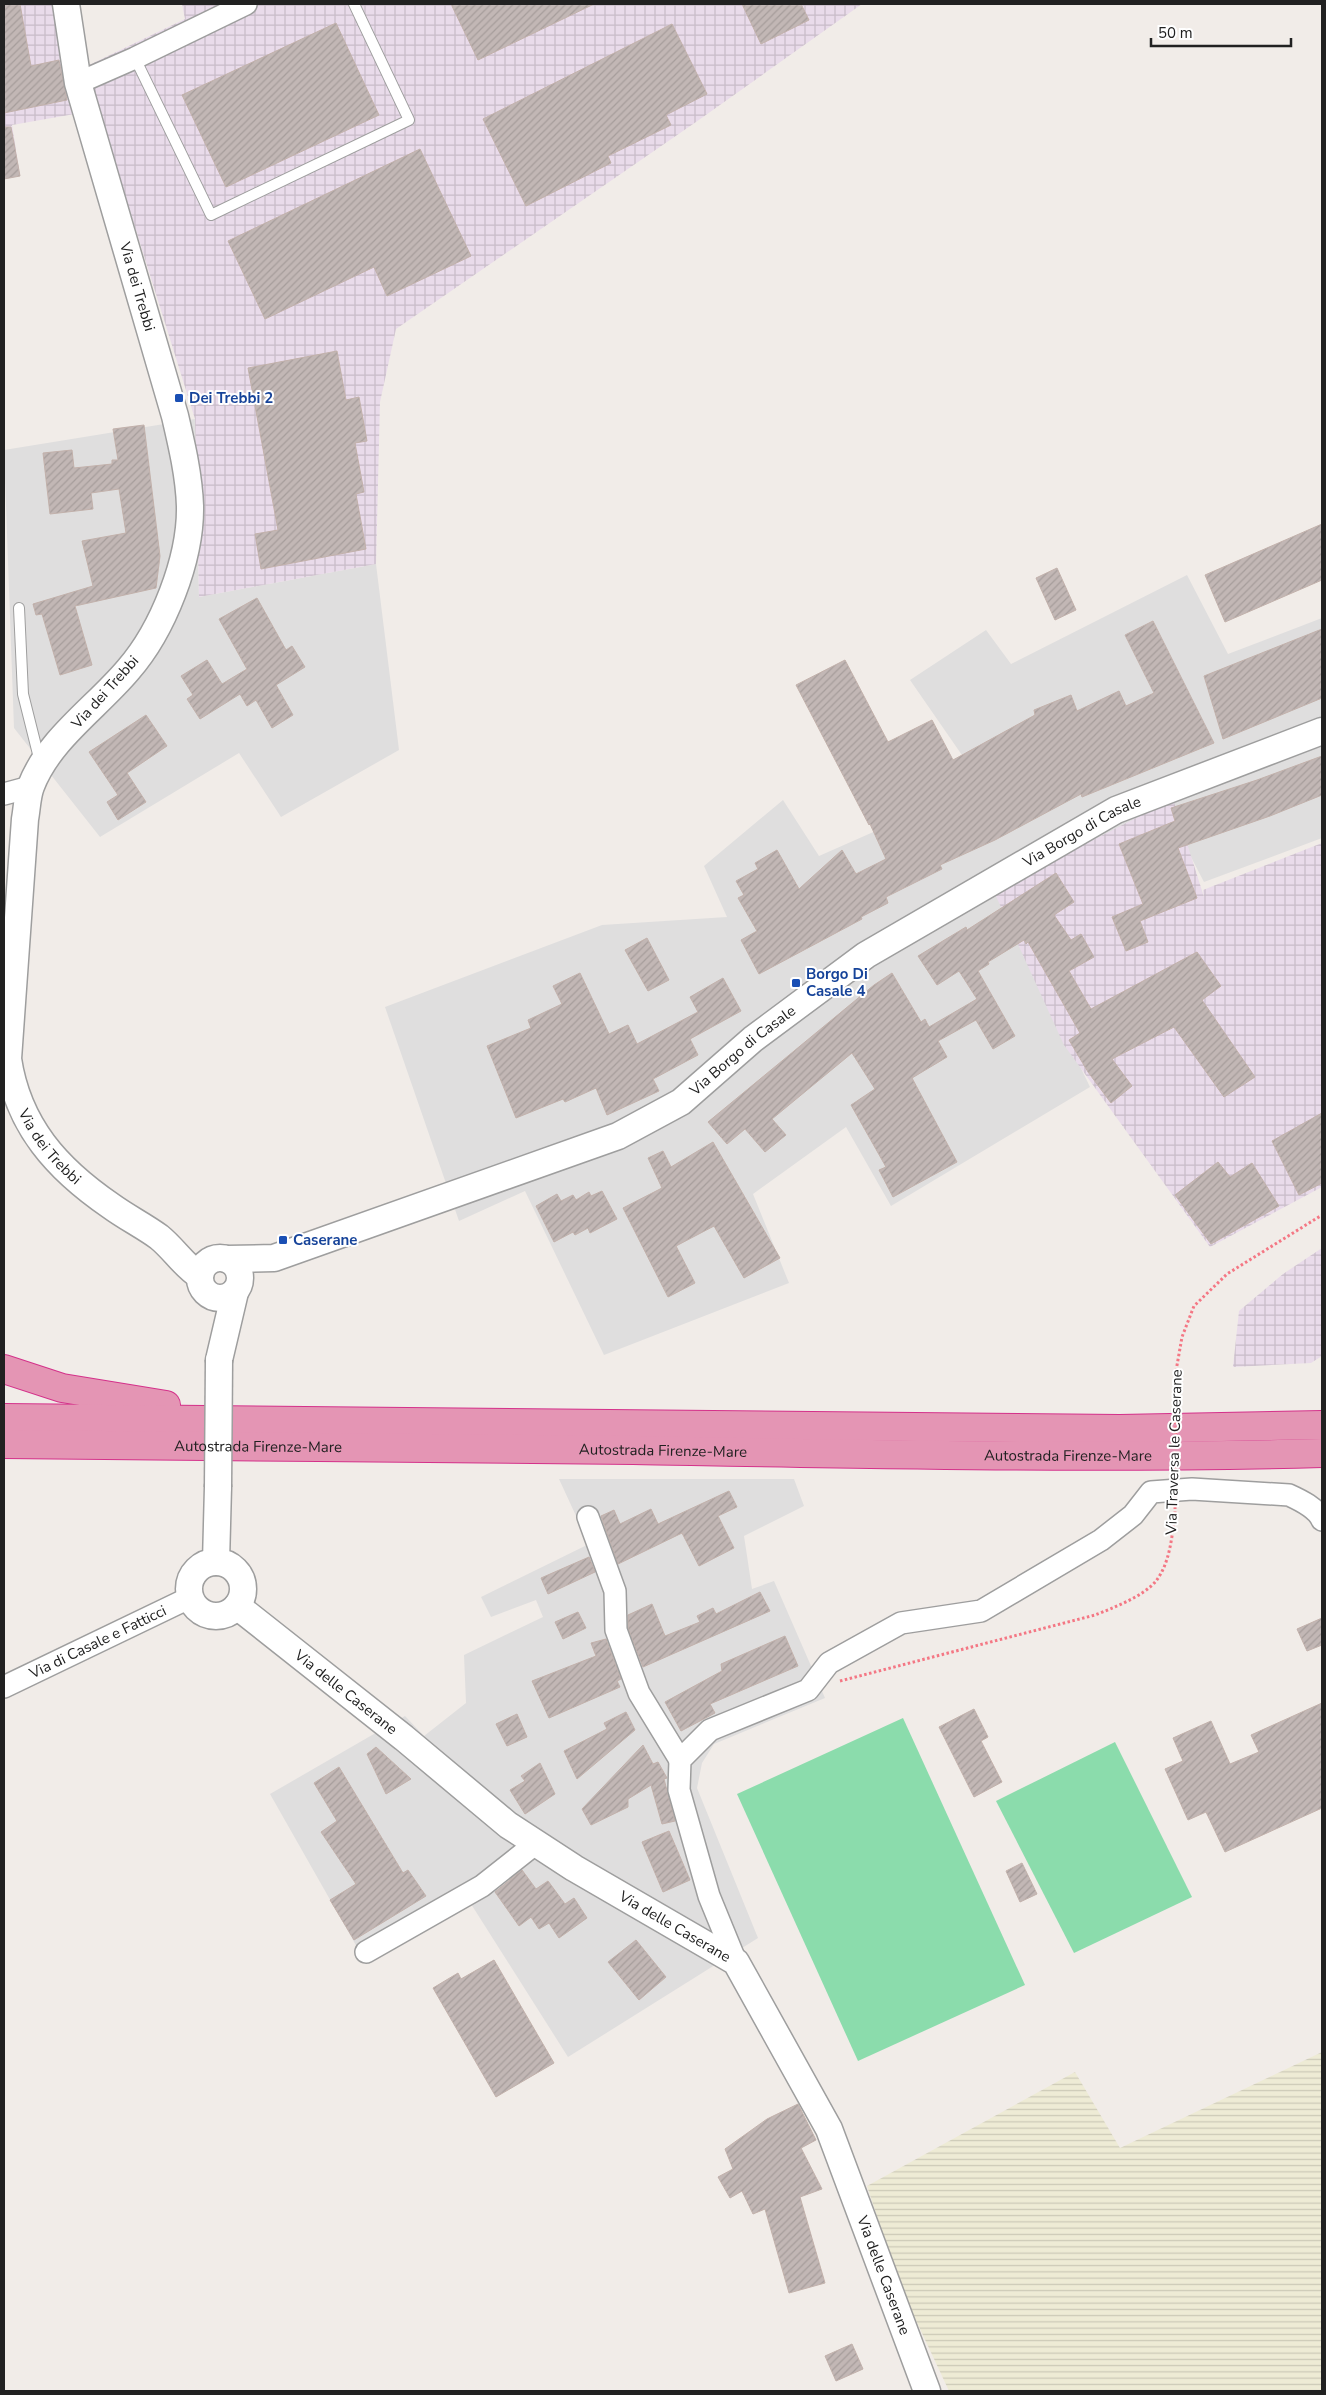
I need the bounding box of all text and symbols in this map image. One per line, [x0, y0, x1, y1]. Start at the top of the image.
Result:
scale bar [1151, 15, 1291, 47]
text: 50 m [1158, 23, 1193, 43]
street label: Via dei Trebbi [115, 239, 160, 334]
place label: Dei Trebbi 2 [189, 388, 273, 408]
marker: Dei Trebbi 2 [173, 392, 185, 404]
street label: Via dei Trebbi [66, 651, 143, 734]
street label: Via Borgo di Casale [1018, 791, 1144, 872]
place label: Borgo Di Casale 4 [806, 964, 868, 1001]
marker: Borgo Di Casale 4 [790, 977, 802, 989]
street label: Via Borgo di Casale [685, 1001, 800, 1101]
street label: Via dei Trebbi [13, 1104, 85, 1189]
place label: Caserane [293, 1230, 358, 1250]
marker: Caserane [277, 1234, 289, 1246]
street label: Via Traversa le Caserane [1161, 1369, 1187, 1536]
street label: Autostrada Firenze-Mare [174, 1436, 342, 1457]
street label: Autostrada Firenze-Mare [579, 1439, 747, 1462]
street label: Autostrada Firenze-Mare [984, 1445, 1152, 1466]
street label: Via di Casale e Fatticci [25, 1600, 169, 1684]
street label: Via delle Caserane [290, 1645, 402, 1739]
street label: Via delle Caserane [615, 1886, 734, 1967]
street label: Via delle Caserane [852, 2212, 915, 2338]

